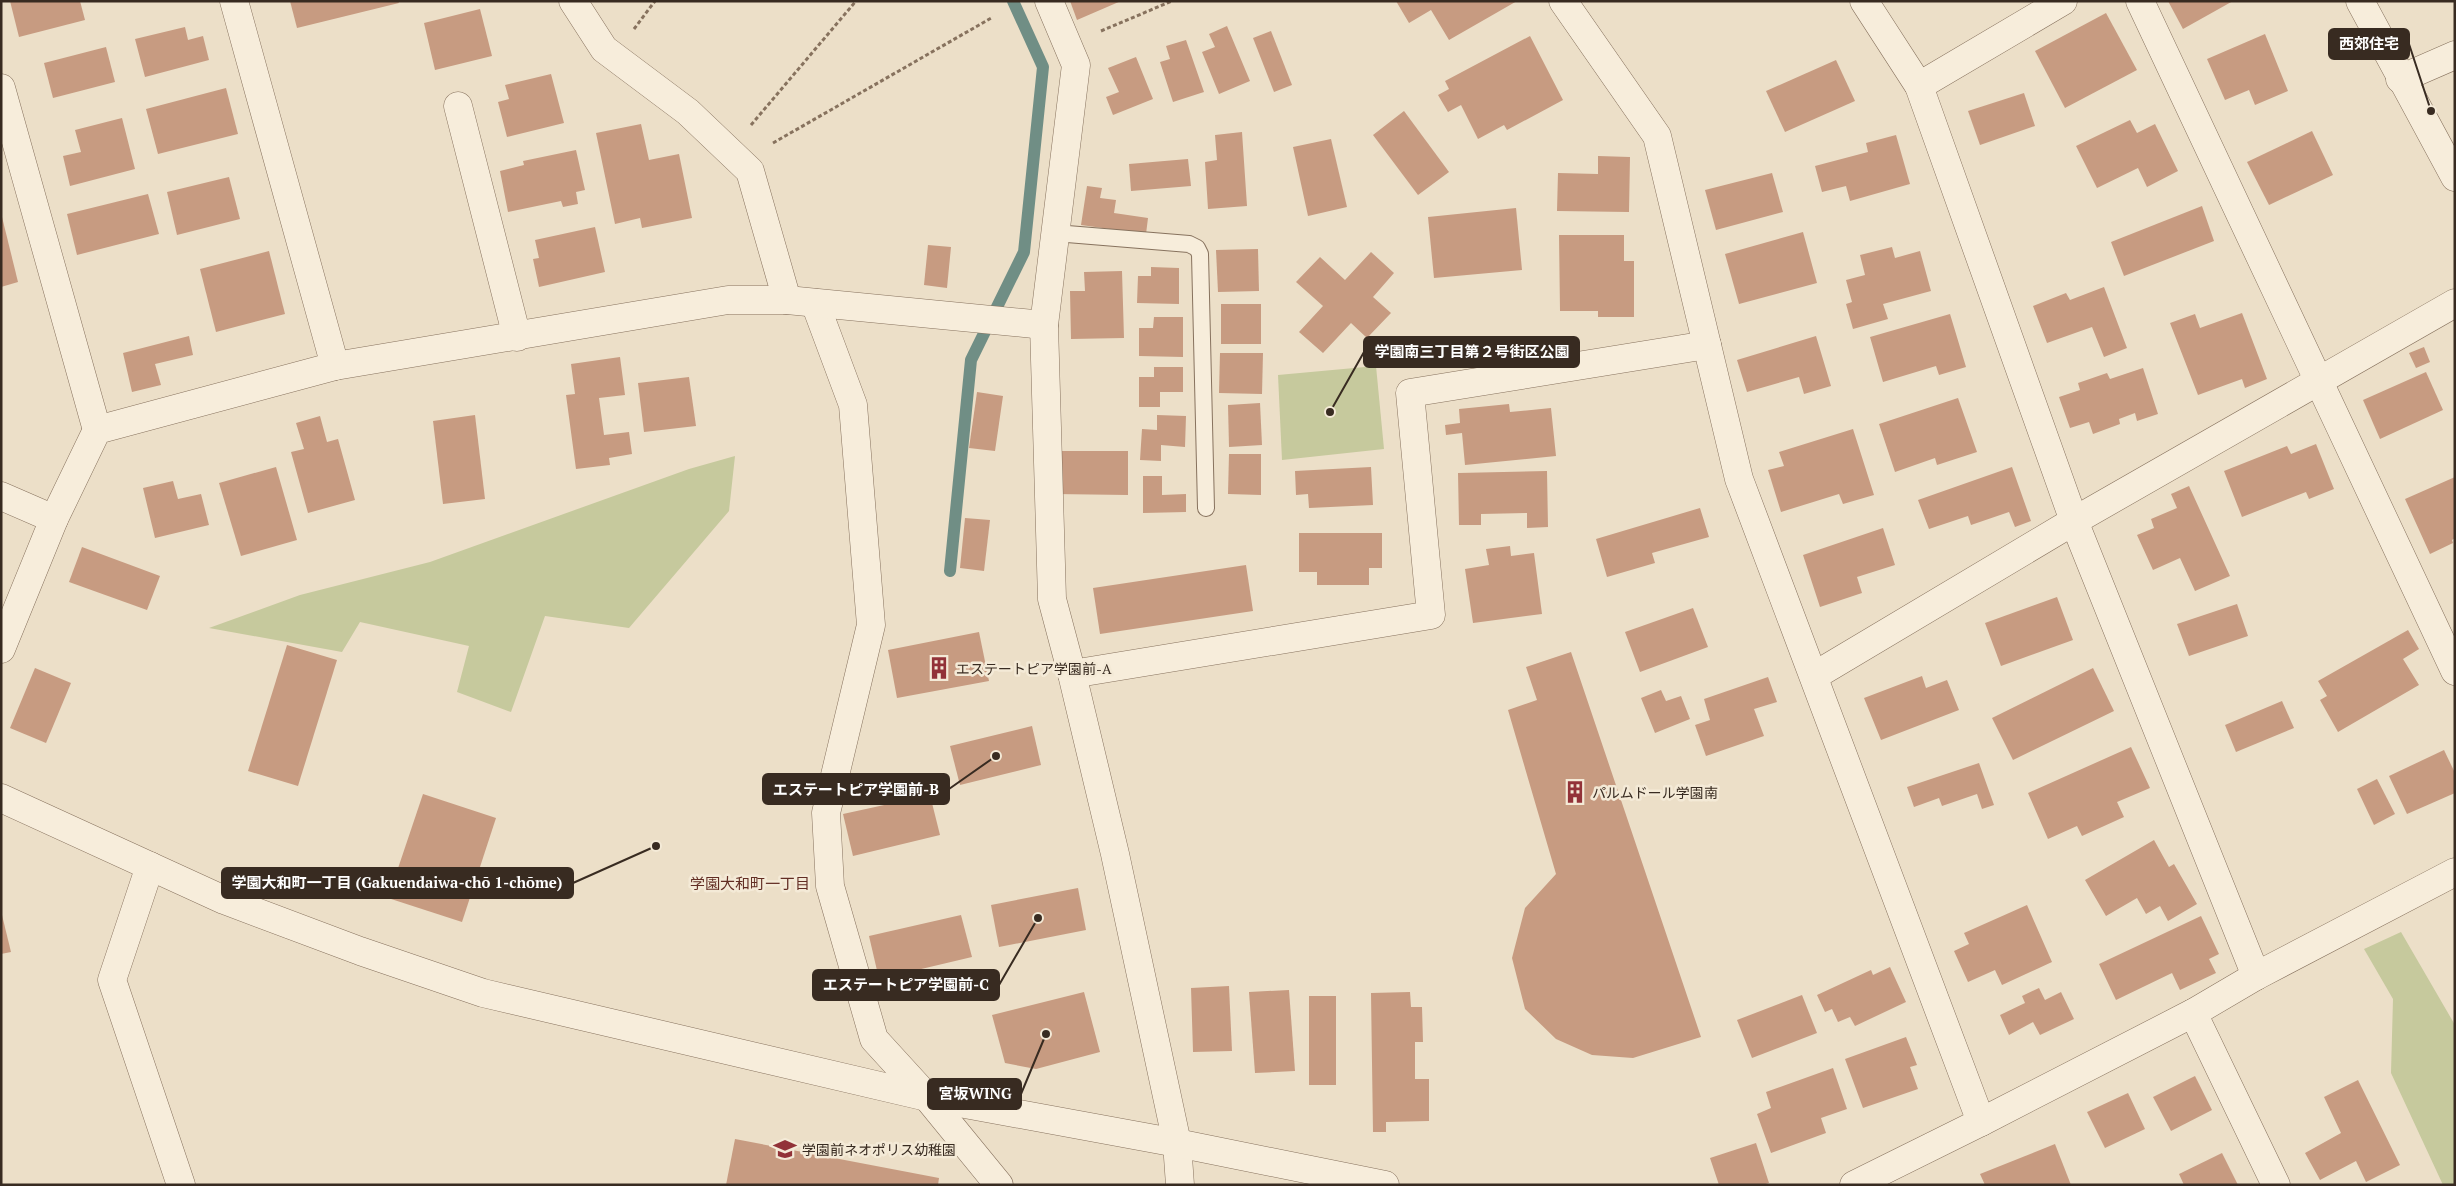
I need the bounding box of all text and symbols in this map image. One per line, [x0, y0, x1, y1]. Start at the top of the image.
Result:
callout: 西郊住宅 [2329, 29, 2409, 59]
text: 西郊住宅 [2339, 33, 2399, 53]
callout: 学園南三丁目第２号街区公園 [1364, 337, 1579, 367]
text: 学園南三丁目第２号街区公園 [1374, 341, 1570, 361]
building icon: エステートピア学園前-A [926, 655, 952, 681]
place label: エステートピア学園前-A [956, 659, 1112, 678]
callout: エステートピア学園前-B [763, 774, 949, 804]
text: エステートピア学園前-B [773, 779, 939, 799]
building icon: パルムドール学園南 [1562, 779, 1588, 805]
place label: パルムドール学園南 [1592, 783, 1718, 802]
callout: 学園大和町一丁目 (Gakuendaiwa-chō 1-chōme) [222, 868, 573, 898]
text: 学園大和町一丁目 (Gakuendaiwa-chō 1-chōme) [232, 872, 562, 892]
district label: 学園大和町一丁目 [690, 873, 810, 893]
callout: エステートピア学園前-C [813, 970, 999, 1000]
text: エステートピア学園前-C [823, 974, 989, 994]
callout: 宮坂WING [928, 1079, 1021, 1109]
text: 宮坂WING [938, 1083, 1012, 1103]
school or university icon: 学園前ネオポリス幼稚園 [772, 1136, 798, 1162]
place label: 学園前ネオポリス幼稚園 [802, 1140, 956, 1159]

